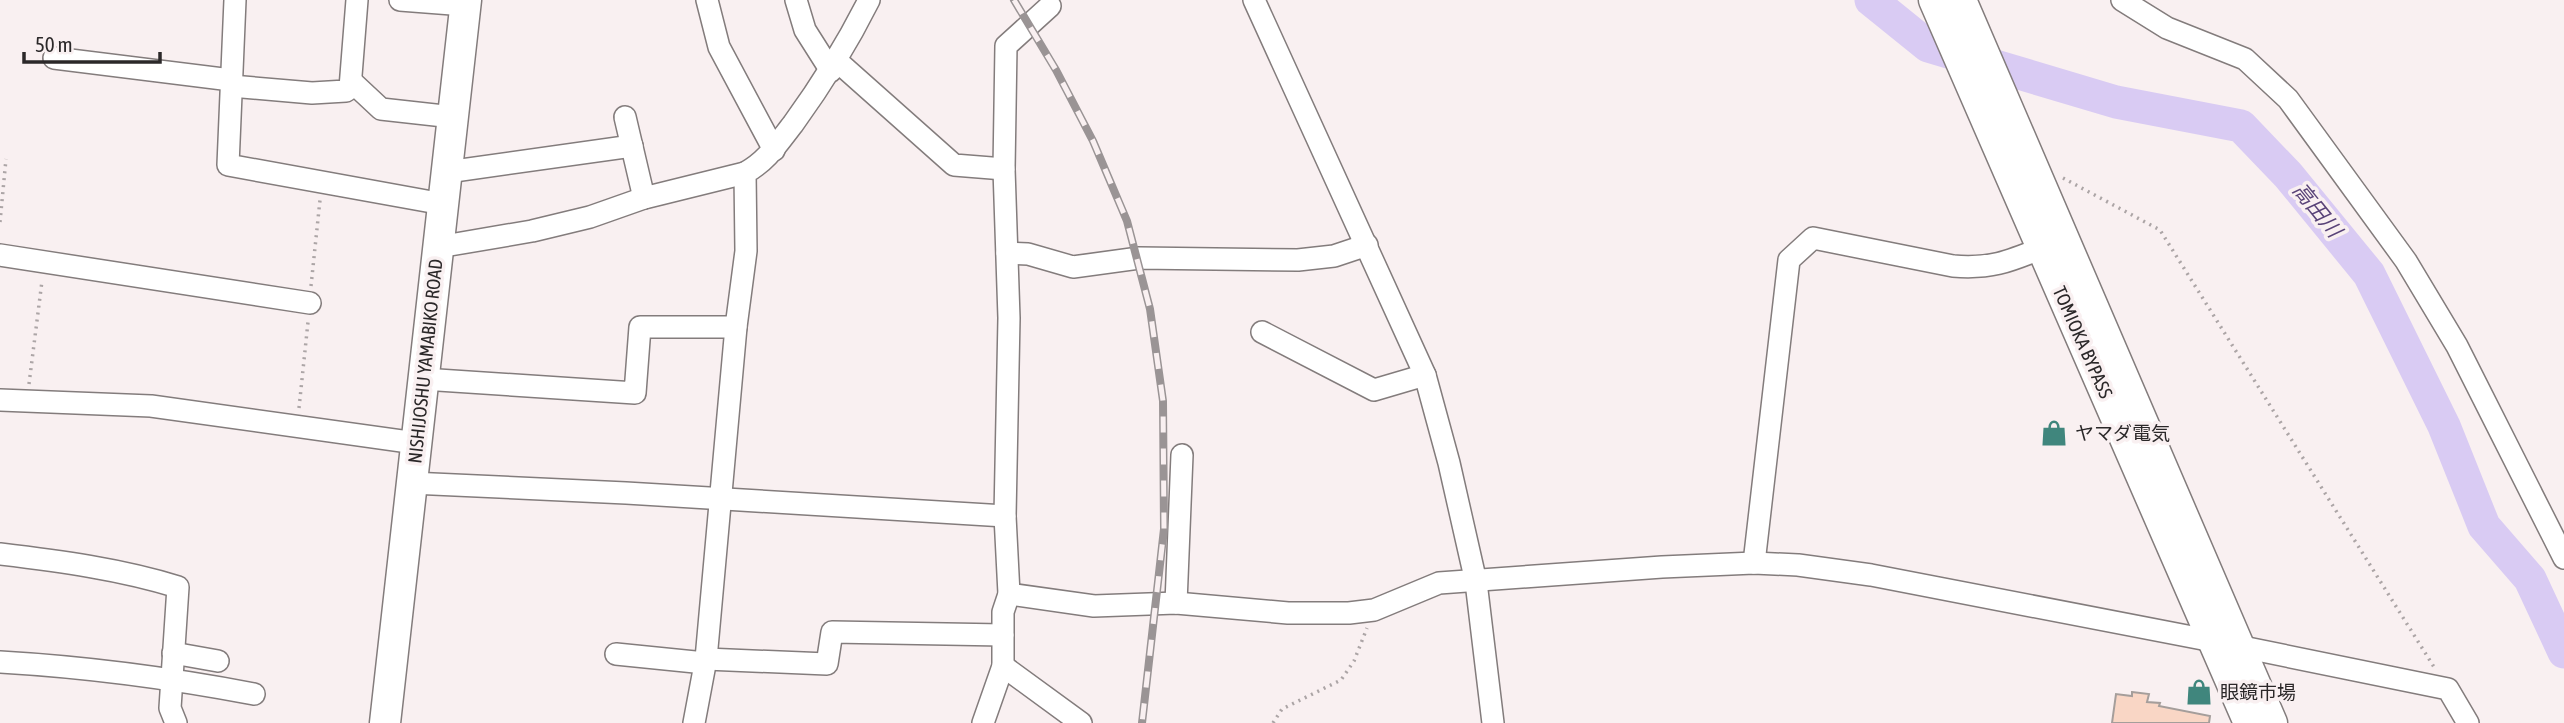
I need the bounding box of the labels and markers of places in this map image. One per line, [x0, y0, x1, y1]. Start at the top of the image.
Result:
shop icon: ヤマダ電気 [2039, 418, 2069, 448]
place label: ヤマダ電気 [2075, 422, 2170, 444]
shop icon: 眼鏡市場 [2184, 677, 2214, 707]
place label: 眼鏡市場 [2220, 681, 2296, 703]

